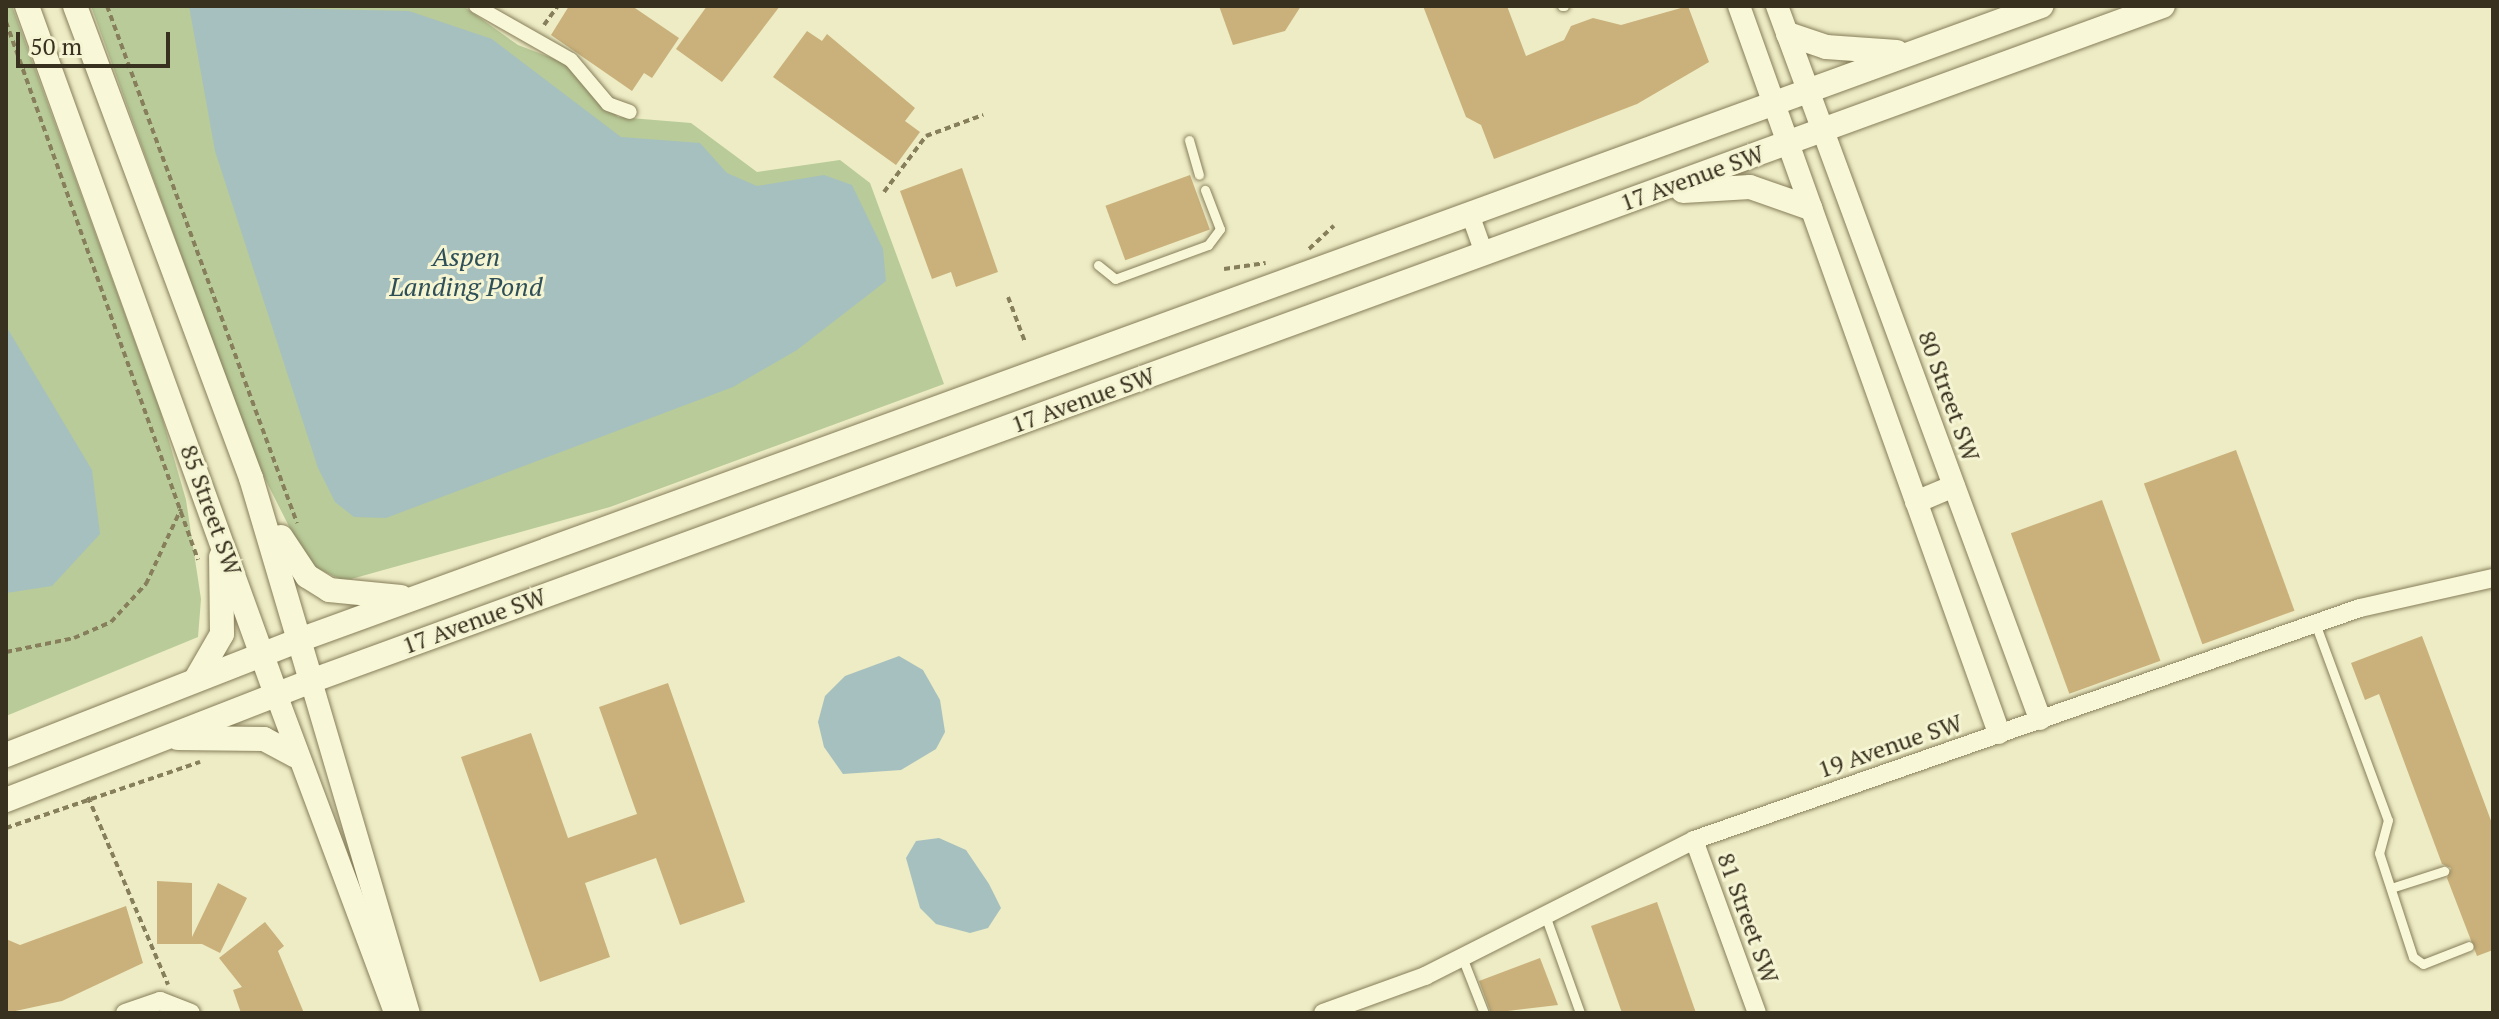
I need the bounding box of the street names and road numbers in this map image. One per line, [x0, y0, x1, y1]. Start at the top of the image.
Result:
street label: 17 Avenue SW [1616, 139, 1768, 217]
street label: 80 Street SW [1912, 327, 1986, 465]
street label: 17 Avenue SW [1007, 361, 1159, 439]
street label: 85 Street SW [174, 441, 248, 579]
street label: 17 Avenue SW [398, 582, 550, 660]
street label: 19 Avenue SW [1814, 708, 1966, 784]
street label: 81 Street SW [1711, 849, 1785, 987]

